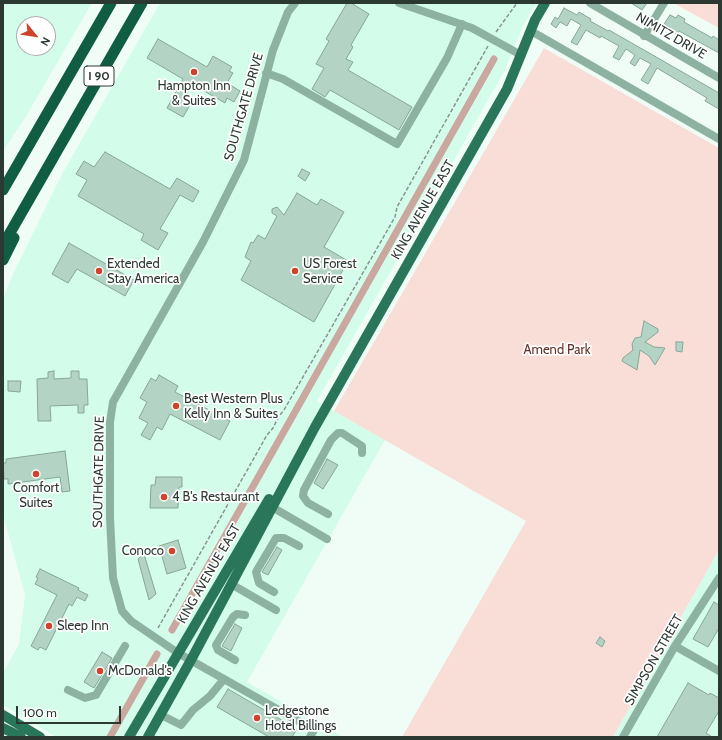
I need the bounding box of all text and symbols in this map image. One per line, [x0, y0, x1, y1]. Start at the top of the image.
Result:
street label: NIMITZ DRIVE [633, 10, 709, 62]
north arrow [16, 16, 56, 56]
text: N [38, 35, 54, 48]
street label: SOUTHGATE DRIVE [221, 51, 267, 163]
road number: I 90 [84, 66, 114, 86]
marker: Hampton Inn & Suites [189, 67, 199, 77]
place label: Hampton Inn & Suites [157, 78, 231, 109]
street label: KING AVENUE EAST [388, 157, 458, 263]
place label: Extended Stay America [107, 256, 179, 287]
place label: US Forest Service [303, 256, 357, 287]
marker: Extended Stay America [94, 266, 104, 276]
marker: US Forest Service [290, 266, 300, 276]
park label: Amend Park [524, 342, 590, 358]
place label: Best Western Plus Kelly Inn & Suites [184, 391, 283, 422]
marker: Best Western Plus Kelly Inn & Suites [171, 401, 181, 411]
street label: SOUTHGATE DRIVE [90, 416, 108, 528]
marker: Comfort Suites [31, 469, 41, 479]
place label: Comfort Suites [13, 480, 59, 511]
place label: 4 B's Restaurant [172, 489, 259, 505]
marker: 4 B's Restaurant [159, 492, 169, 502]
street label: KING AVENUE EAST [174, 521, 244, 627]
place label: Conoco [122, 543, 164, 559]
marker: Conoco [167, 546, 177, 556]
street label: SIMPSON STREET [622, 612, 686, 708]
place label: Sleep Inn [57, 618, 109, 634]
marker: Sleep Inn [44, 621, 54, 631]
place label: McDonald's [108, 663, 172, 679]
marker: McDonald's [95, 666, 105, 676]
scale bar [18, 698, 123, 724]
place label: Ledgestone Hotel Billings [265, 703, 336, 734]
text: 100 m [23, 705, 57, 720]
marker: Ledgestone Hotel Billings [252, 713, 262, 723]

